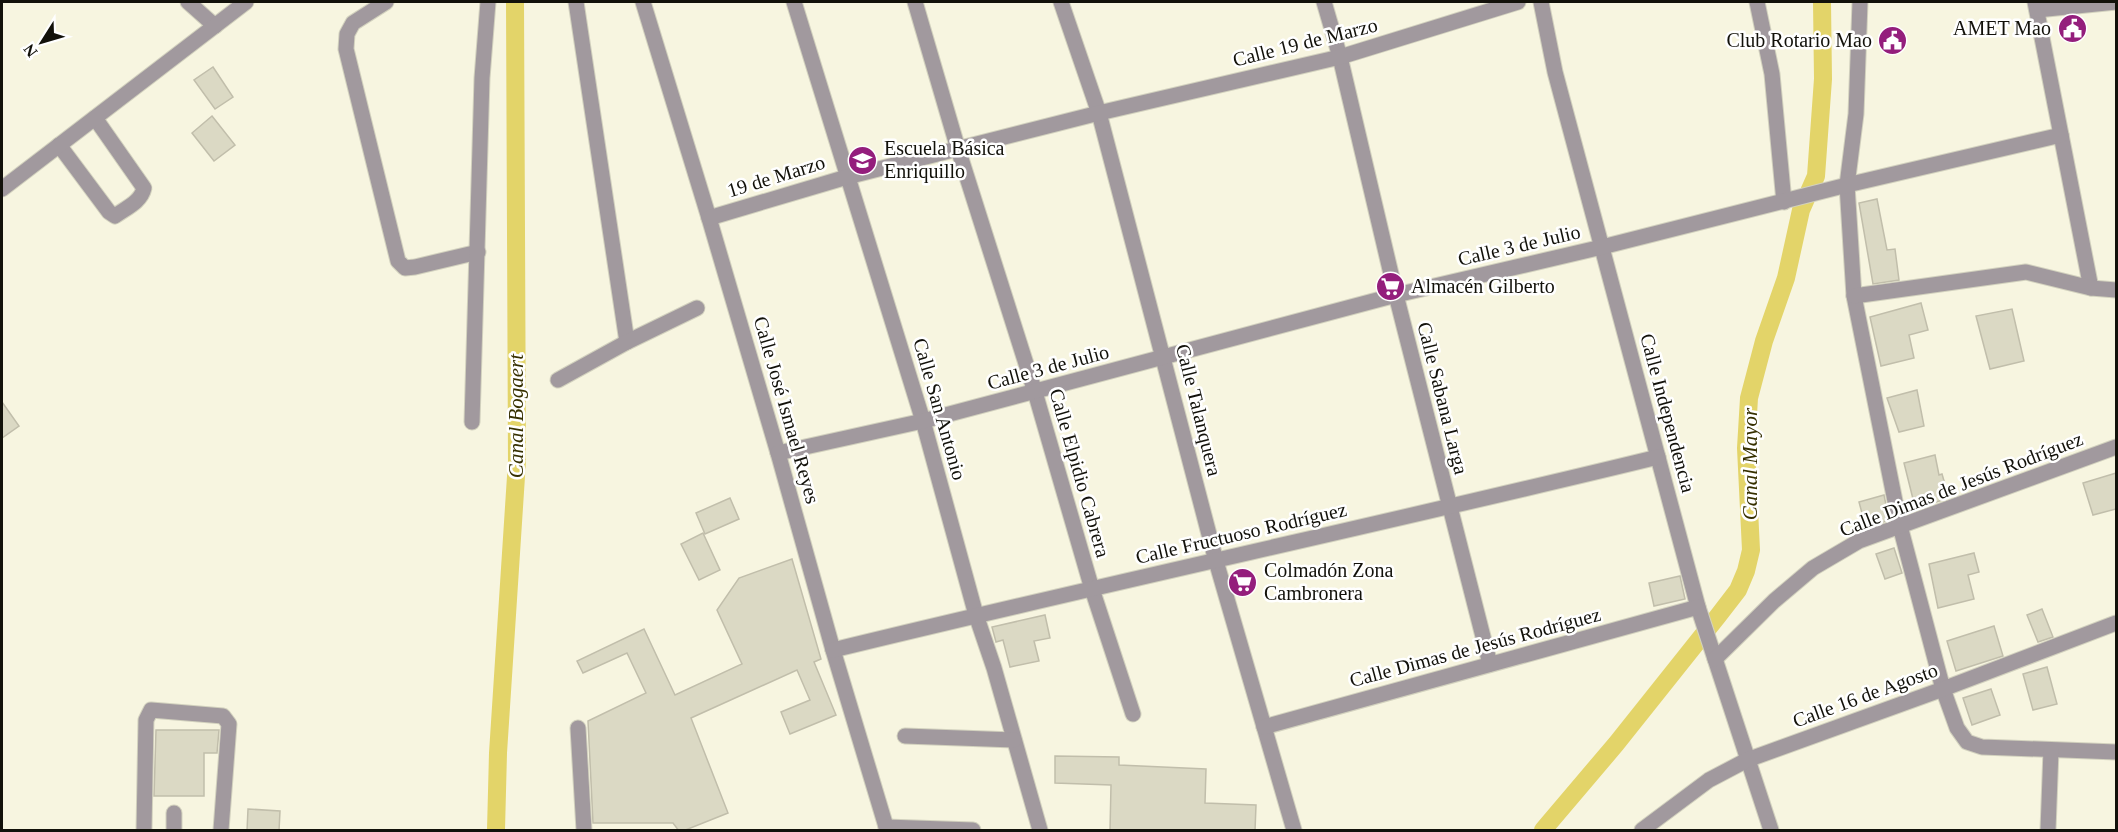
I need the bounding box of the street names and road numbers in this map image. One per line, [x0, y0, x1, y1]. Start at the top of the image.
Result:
street label: Calle 19 de Marzo [1230, 13, 1380, 71]
street label: 19 de Marzo [724, 151, 828, 201]
street label: Calle 3 de Julio [1456, 220, 1582, 270]
street label: Calle José Ismael Reyes [749, 314, 824, 507]
street label: Calle Sabana Larga [1412, 320, 1473, 477]
street label: Calle Independencia [1635, 331, 1700, 495]
street label: Calle San Antonio [909, 335, 971, 483]
street label: Calle 3 de Julio [985, 340, 1111, 394]
street label: Calle Talanquera [1171, 342, 1226, 479]
street label: Calle Elpidio Cabrera [1044, 386, 1115, 560]
street label: Calle Dimas de Jesús Rodríguez [1836, 427, 2086, 542]
street label: Calle Fructuoso Rodríguez [1134, 498, 1349, 569]
street label: Calle Dimas de Jesús Rodríguez [1347, 603, 1603, 692]
street label: Calle 16 de Agosto [1789, 659, 1941, 732]

